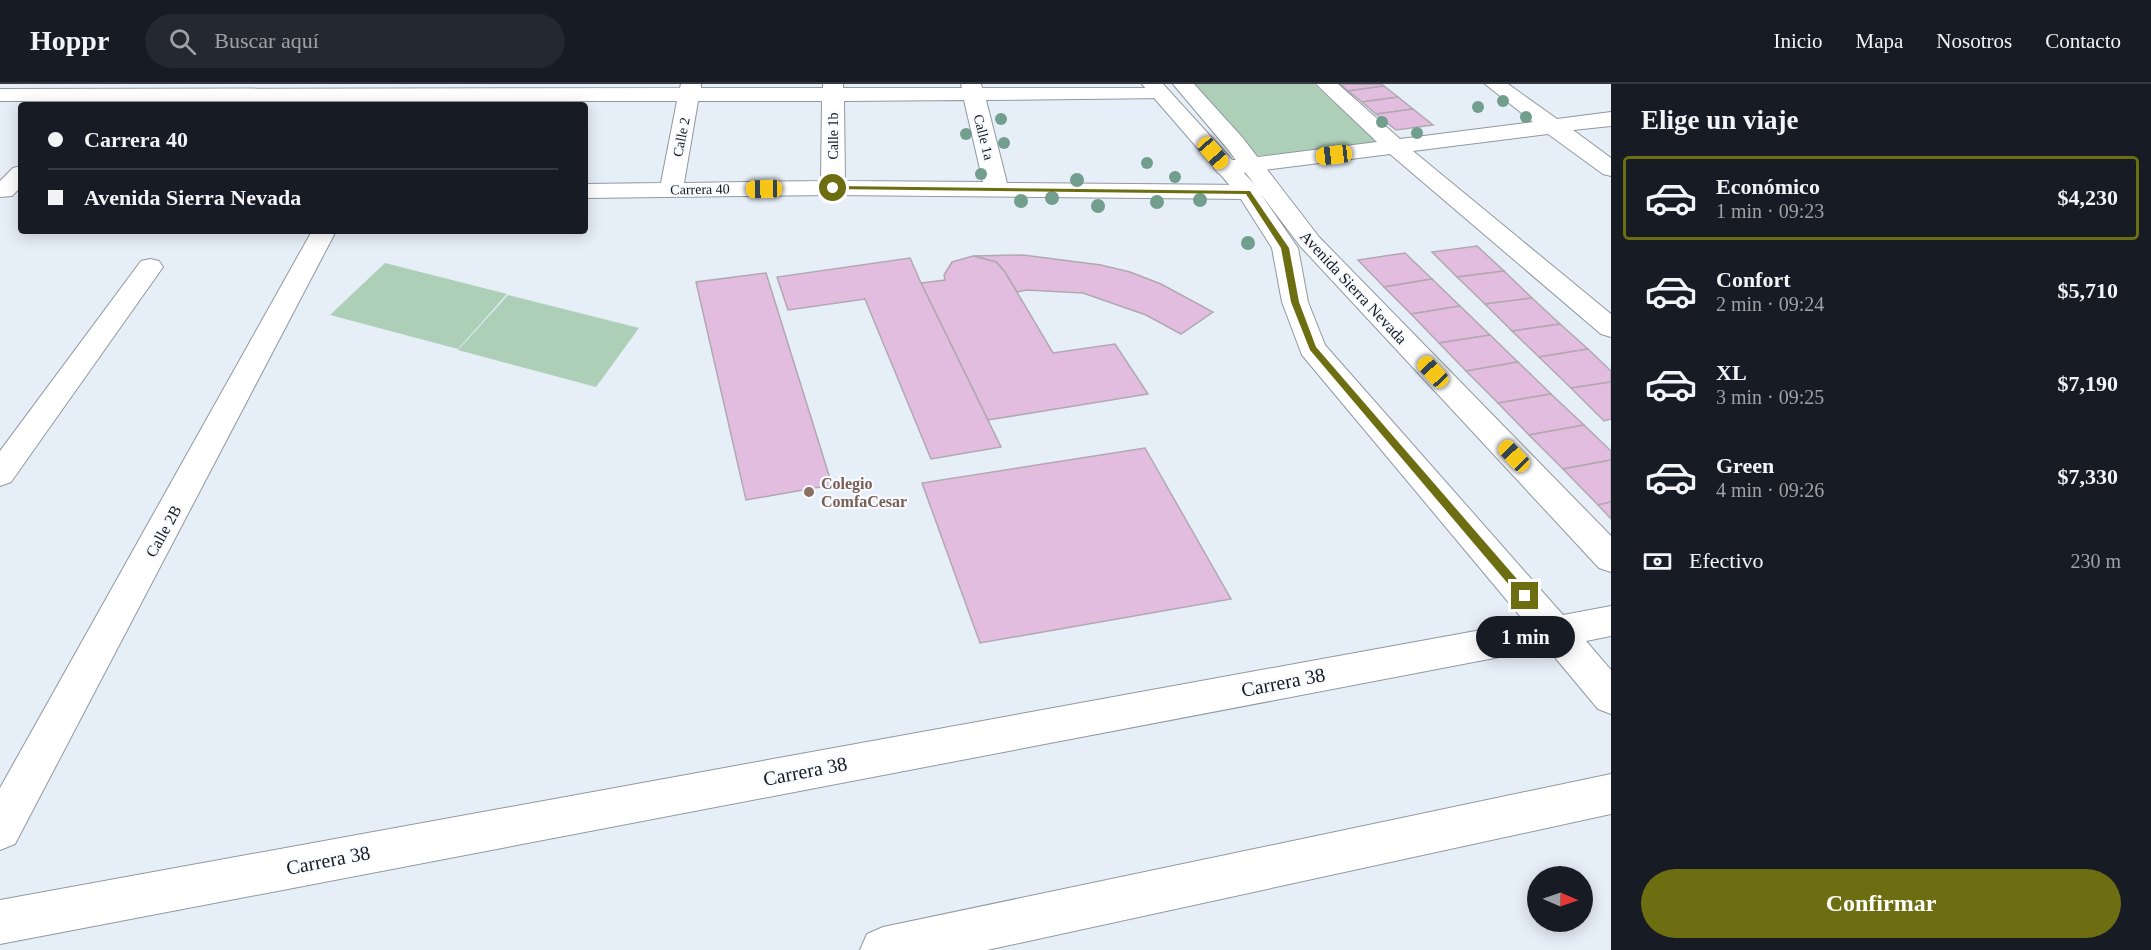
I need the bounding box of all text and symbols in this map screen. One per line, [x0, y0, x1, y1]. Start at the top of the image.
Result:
search box [145, 14, 565, 68]
text: Hoppr [30, 25, 109, 56]
icon: search [166, 25, 199, 58]
text: Buscar aquí [214, 28, 319, 53]
text: Inicio [1774, 29, 1823, 53]
text: Mapa [1856, 29, 1903, 53]
text: Nosotros [1936, 29, 2012, 53]
text: Contacto [2045, 29, 2121, 53]
text: Elige un viaje [1641, 105, 1799, 135]
street label: Calle 1b [826, 112, 841, 160]
street label: Calle 1a [971, 113, 997, 162]
street label: Calle 2 [670, 116, 693, 158]
text: Carrera 40 [84, 127, 188, 152]
car [1194, 134, 1232, 172]
car [1315, 144, 1353, 166]
icon: car [1644, 171, 1698, 225]
route start [819, 174, 846, 201]
text: Económico [1716, 174, 1820, 199]
car [746, 180, 782, 198]
street label: Carrera 40 [670, 181, 730, 198]
text: Avenida Sierra Nevada [84, 185, 301, 210]
text: $4,230 [2058, 185, 2118, 210]
text: 1 min · 09:23 [1716, 200, 1824, 222]
street label: Avenida Sierra Nevada [1297, 227, 1410, 347]
icon: car [1644, 264, 1698, 318]
text: Confort [1716, 267, 1791, 292]
text: $5,710 [2058, 278, 2118, 303]
text: 2 min · 09:24 [1716, 293, 1824, 315]
car [1414, 353, 1452, 391]
icon: car [1644, 357, 1698, 411]
text: XL [1716, 360, 1747, 385]
text: $7,190 [2058, 371, 2118, 396]
text: 3 min · 09:25 [1716, 386, 1824, 408]
car [1495, 437, 1533, 475]
icon: car [1644, 450, 1698, 504]
text: Green [1716, 453, 1774, 478]
text: $7,330 [2058, 464, 2118, 489]
place label: Colegio ComfaCesar [821, 475, 907, 510]
text: 4 min · 09:26 [1716, 479, 1824, 501]
marker: Colegio ComfaCesar [802, 485, 816, 499]
street label: Calle 2B [142, 502, 185, 560]
icon: cash [1641, 545, 1674, 578]
text: Efectivo [1689, 548, 1764, 573]
text: 230 m [2070, 550, 2121, 572]
route end [1511, 582, 1538, 609]
callout: 1 min [1476, 617, 1574, 659]
text: 1 min [1501, 626, 1550, 648]
street label: Carrera 38 [1239, 663, 1327, 701]
street label: Carrera 38 [761, 752, 849, 790]
street label: Carrera 38 [284, 841, 372, 879]
north arrow [1527, 866, 1593, 932]
map controls [1527, 866, 1593, 932]
button: Confirmar [1641, 869, 2121, 938]

